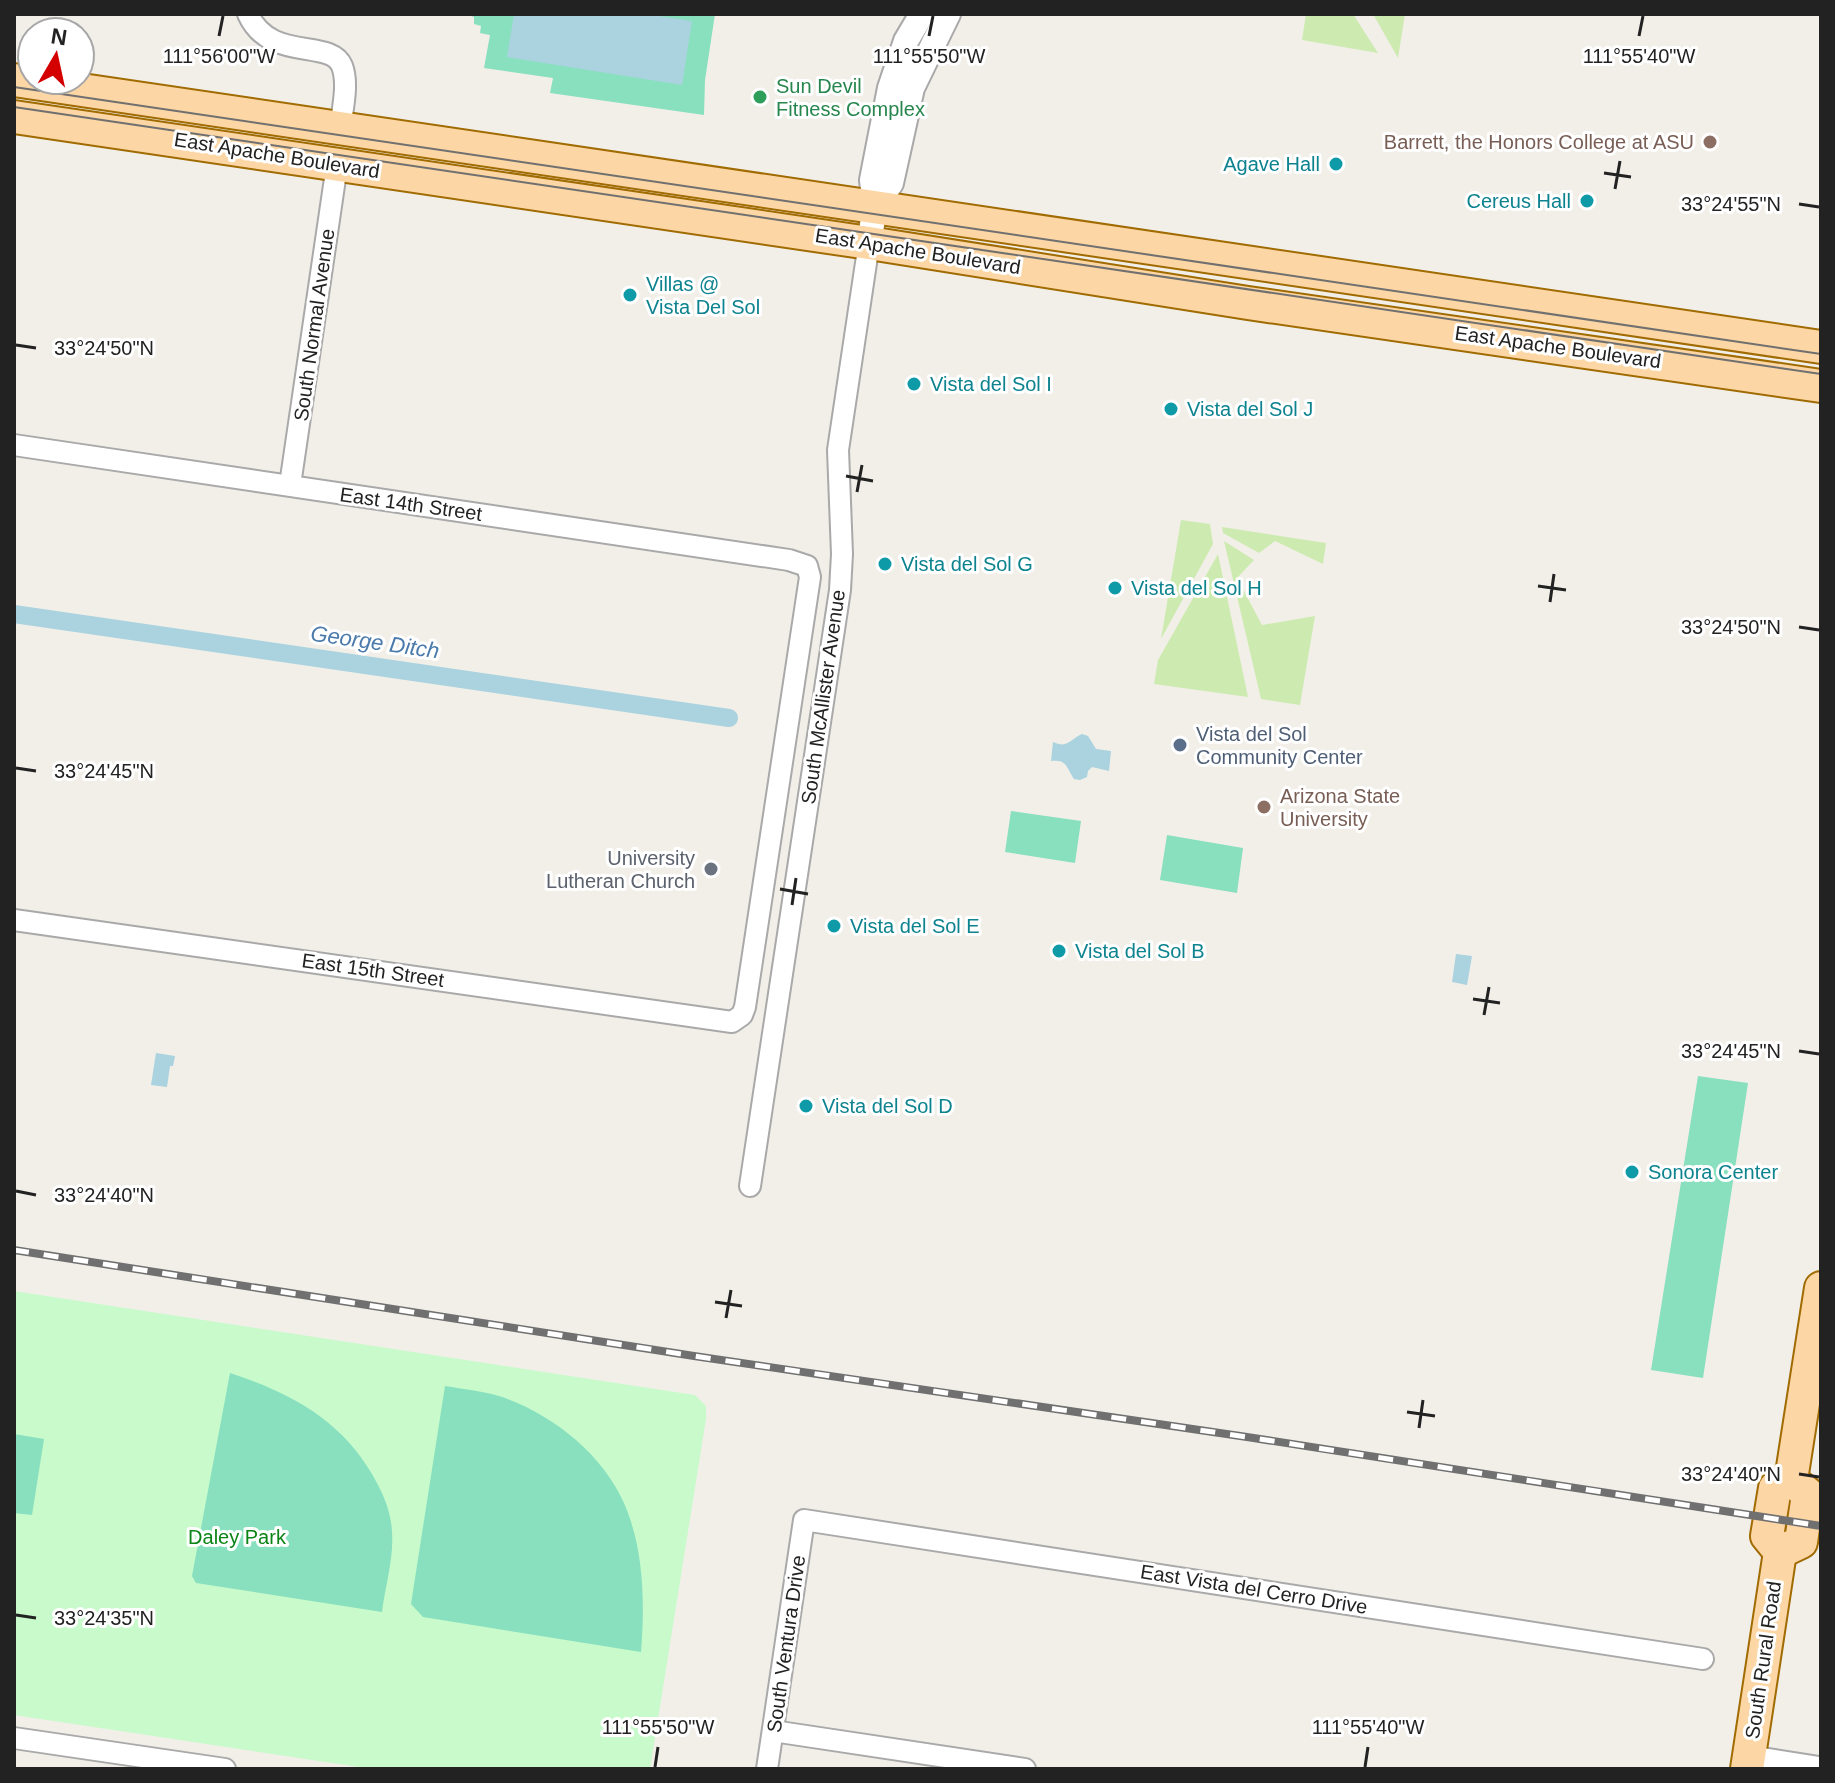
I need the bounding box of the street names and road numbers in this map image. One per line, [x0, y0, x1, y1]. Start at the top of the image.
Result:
street label: East Apache Boulevard [173, 128, 381, 182]
street label: East Apache Boulevard [814, 224, 1022, 278]
street label: South Normal Avenue [290, 227, 338, 423]
street label: East Apache Boulevard [1454, 322, 1662, 372]
street label: East 14th Street [338, 483, 484, 525]
street label: South McAllister Avenue [797, 588, 849, 806]
street label: East 15th Street [300, 949, 446, 991]
street label: South Ventura Drive [763, 1554, 809, 1734]
street label: East Vista del Cerro Drive [1139, 1560, 1369, 1618]
street label: South Rural Road [1741, 1580, 1785, 1740]

